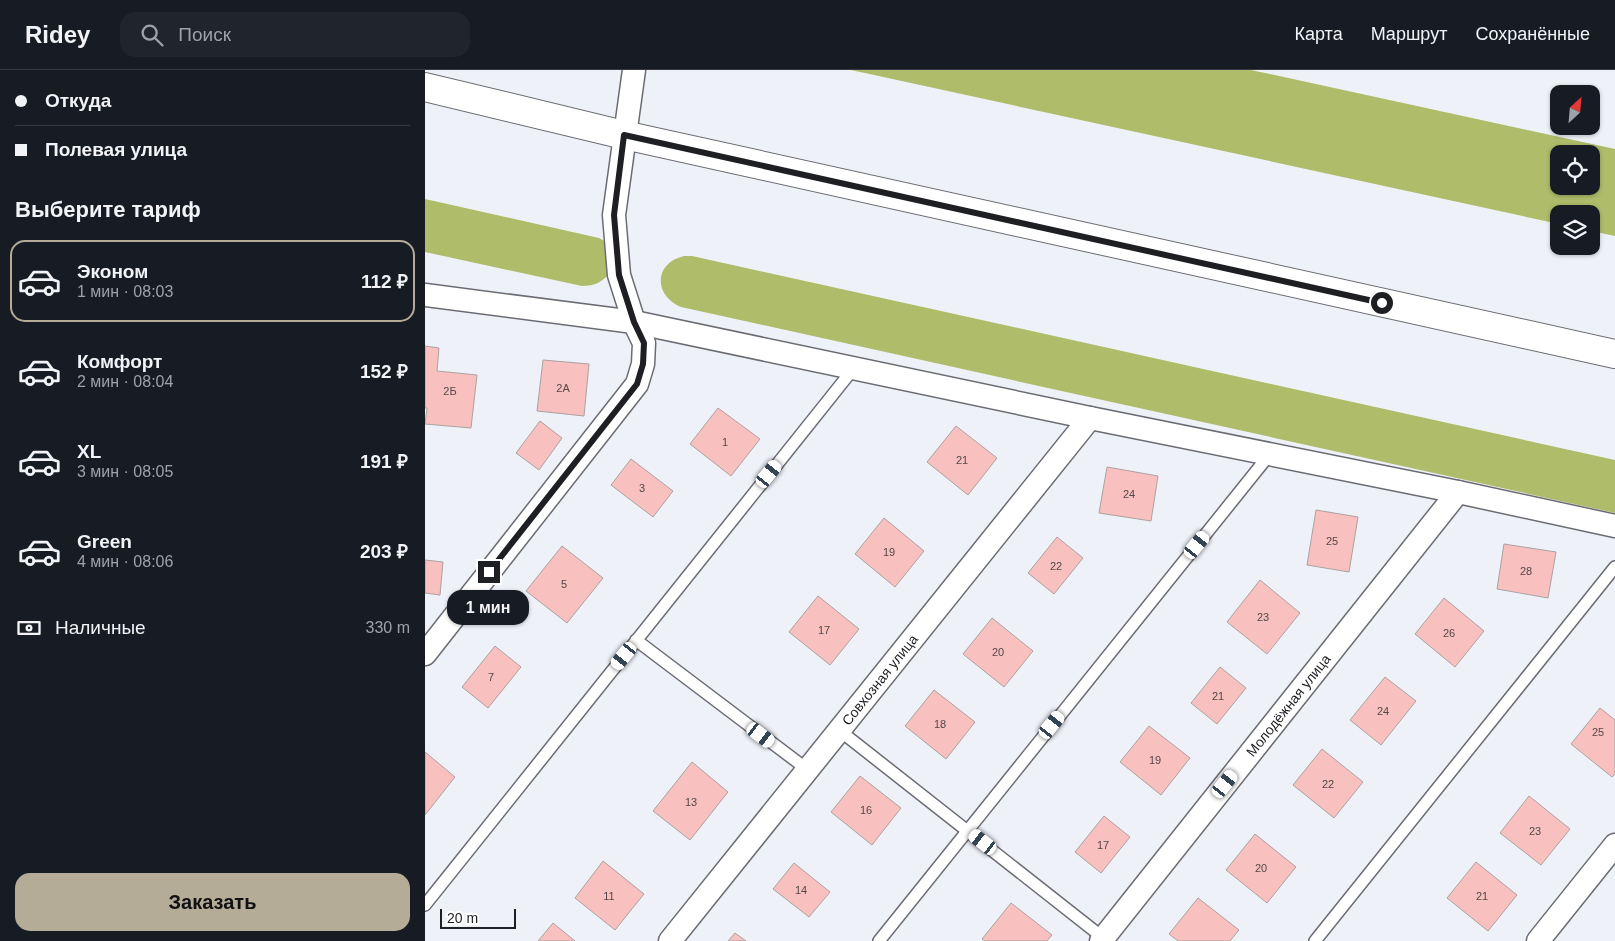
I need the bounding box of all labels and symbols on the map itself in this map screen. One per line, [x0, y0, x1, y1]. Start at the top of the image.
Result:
north arrow [1550, 85, 1600, 135]
route start [1371, 292, 1393, 314]
house number: 2А [556, 382, 570, 394]
house number: 2Б [443, 385, 457, 397]
house number: 1 [722, 436, 728, 448]
house number: 21 [956, 454, 968, 466]
car [753, 458, 784, 490]
house number: 3 [639, 482, 645, 494]
house number: 24 [1123, 488, 1135, 500]
car [1181, 529, 1212, 561]
house number: 25 [1326, 535, 1338, 547]
house number: 19 [883, 546, 895, 558]
house number: 22 [1050, 560, 1062, 572]
route end [478, 561, 500, 583]
house number: 28 [1520, 565, 1532, 577]
house number: 5 [561, 578, 567, 590]
callout: 1 мин [448, 590, 530, 624]
house number: 23 [1257, 611, 1269, 623]
house number: 17 [818, 624, 830, 636]
house number: 26 [1443, 627, 1455, 639]
street label: Совхозная улица [839, 631, 921, 728]
car [608, 640, 639, 672]
house number: 20 [992, 646, 1004, 658]
street label: Молодёжная улица [1243, 651, 1334, 760]
house number: 7 [488, 671, 494, 683]
house number: 21 [1212, 690, 1224, 702]
house number: 24 [1377, 705, 1389, 717]
car [1036, 709, 1067, 741]
house number: 18 [934, 718, 946, 730]
car [744, 720, 777, 750]
house number: 25 [1592, 726, 1604, 738]
house number: 19 [1149, 754, 1161, 766]
car [1209, 768, 1240, 800]
house number: 22 [1322, 778, 1334, 790]
house number: 13 [685, 796, 697, 808]
house number: 16 [860, 804, 872, 816]
house number: 23 [1529, 825, 1541, 837]
car [966, 827, 999, 857]
house number: 17 [1097, 839, 1109, 851]
house number: 20 [1255, 862, 1267, 874]
house number: 14 [795, 884, 807, 896]
house number: 11 [603, 890, 615, 902]
house number: 21 [1476, 890, 1488, 902]
scale bar [440, 906, 516, 929]

